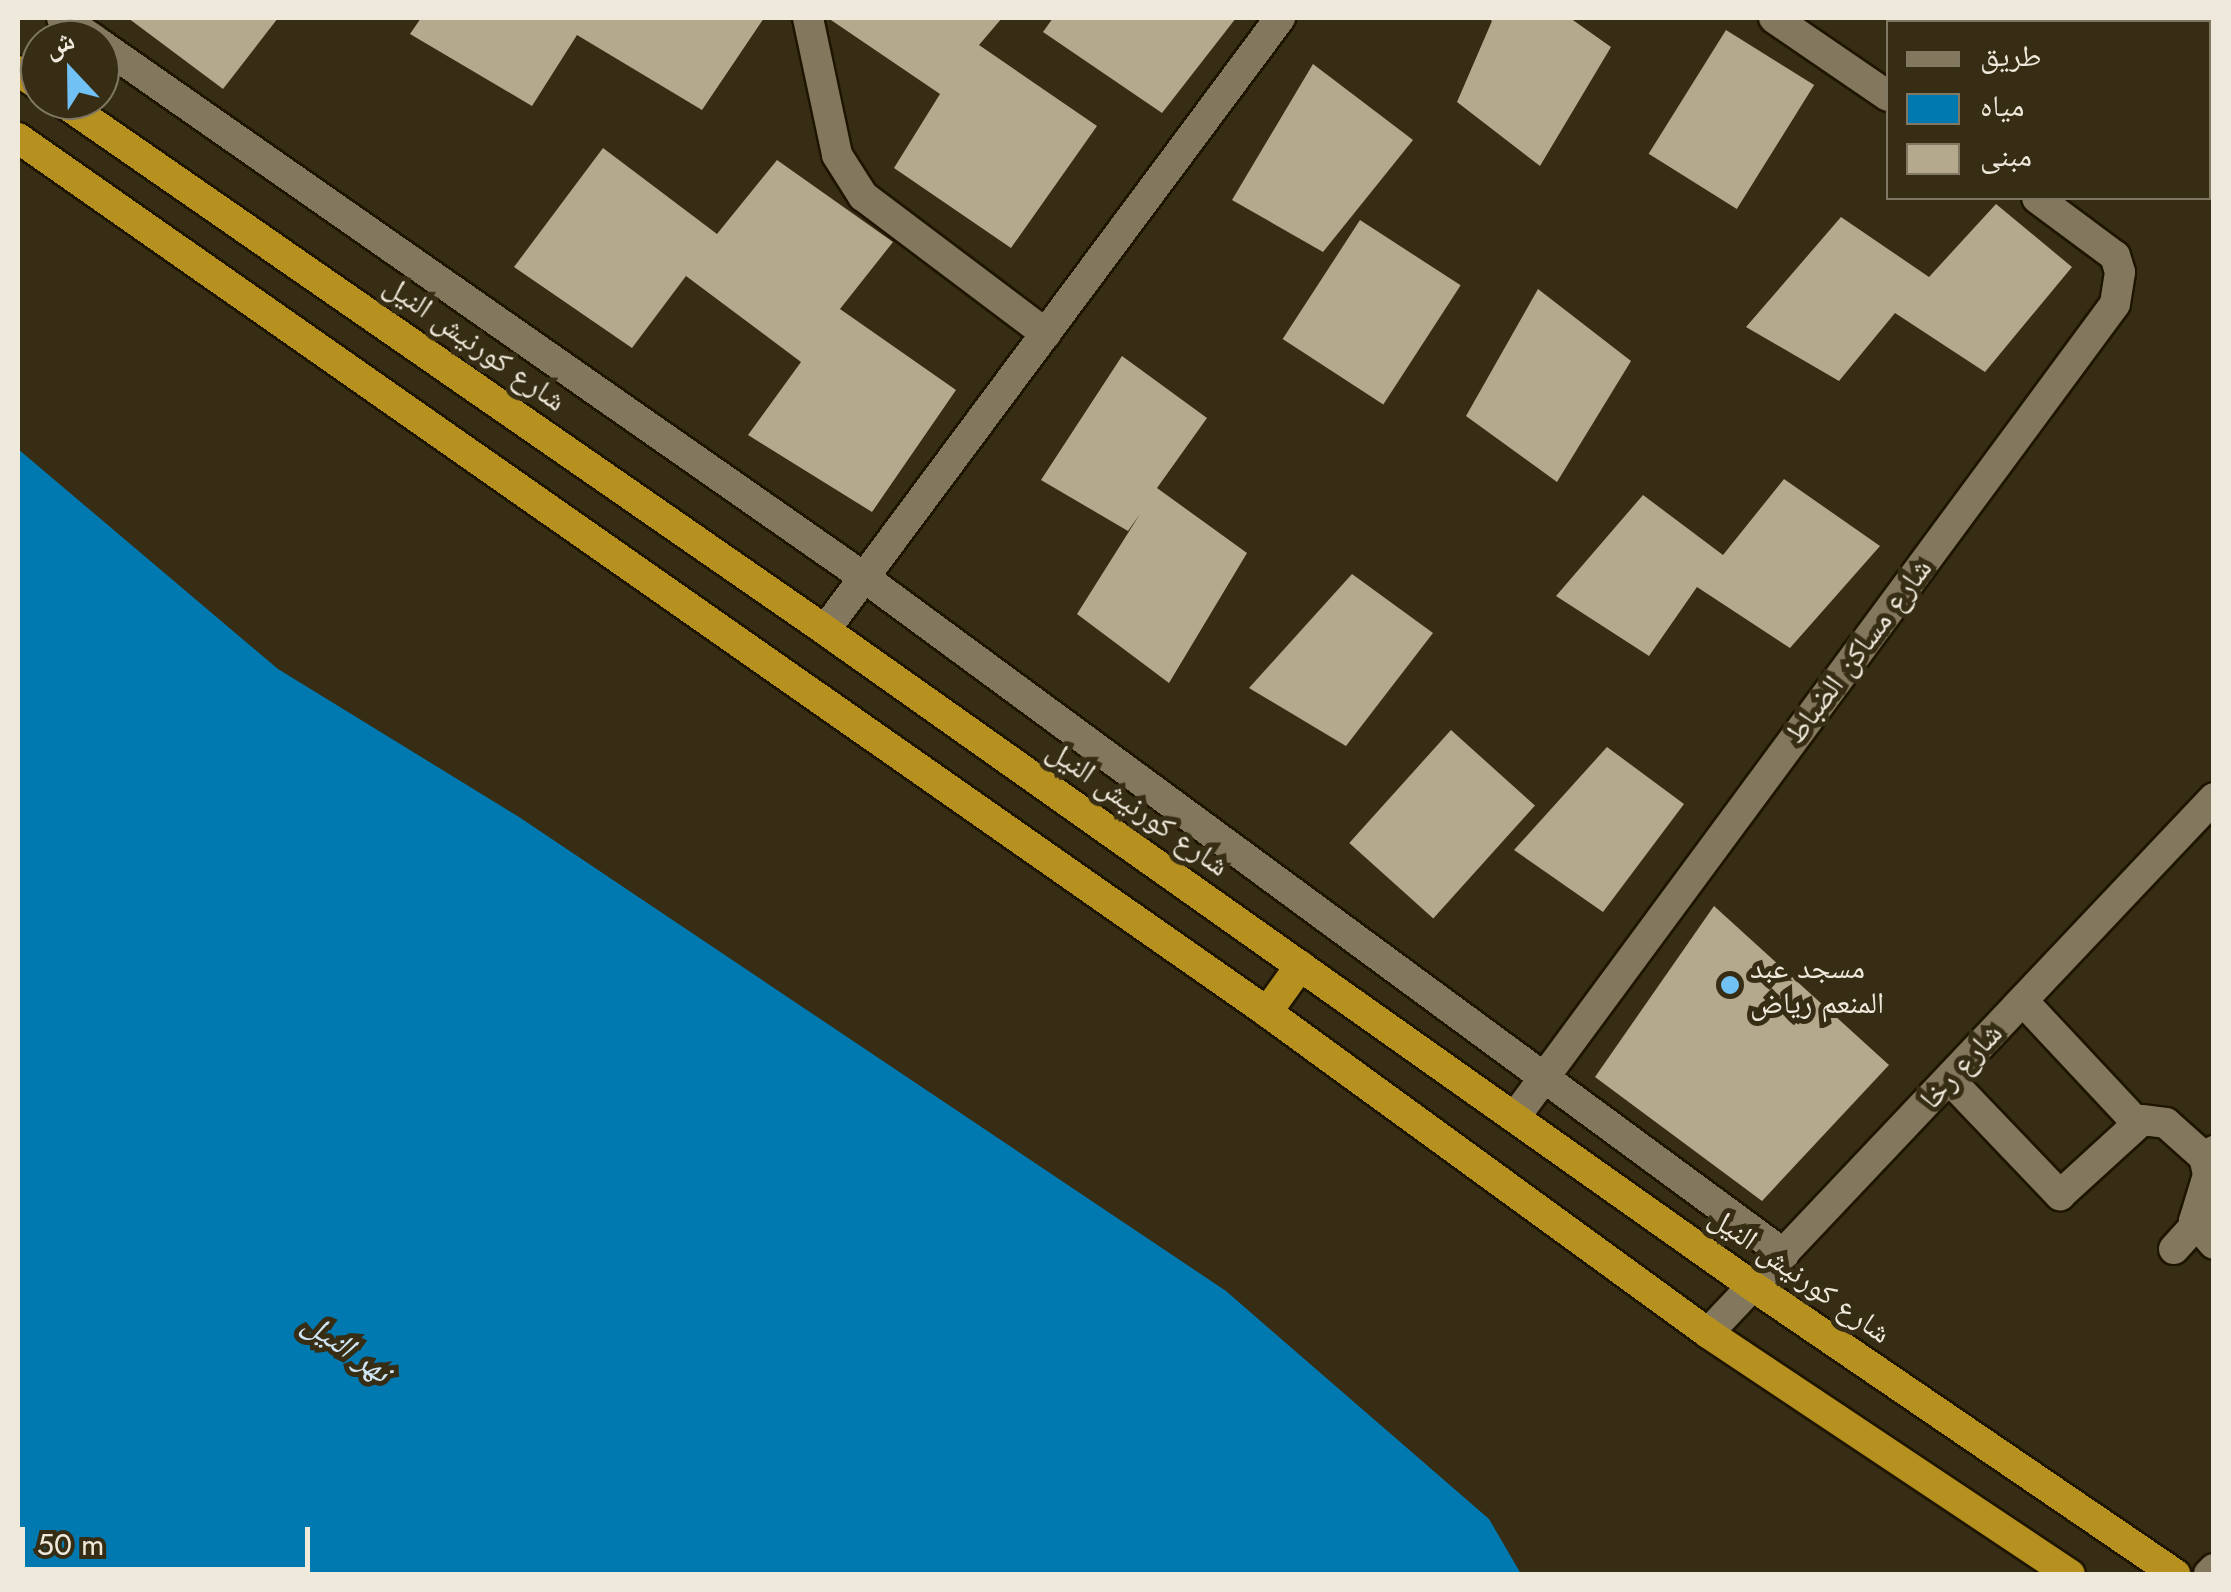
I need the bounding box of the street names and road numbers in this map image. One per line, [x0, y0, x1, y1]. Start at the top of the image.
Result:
street label: شارع كورنيش النيل [377, 267, 573, 419]
street label: شارع مساكن الضباط [1777, 551, 1939, 751]
street label: شارع كورنيش النيل [1040, 732, 1236, 884]
street label: شارع رخا [1912, 1016, 2010, 1116]
street label: شارع كورنيش النيل [1702, 1199, 1898, 1351]

